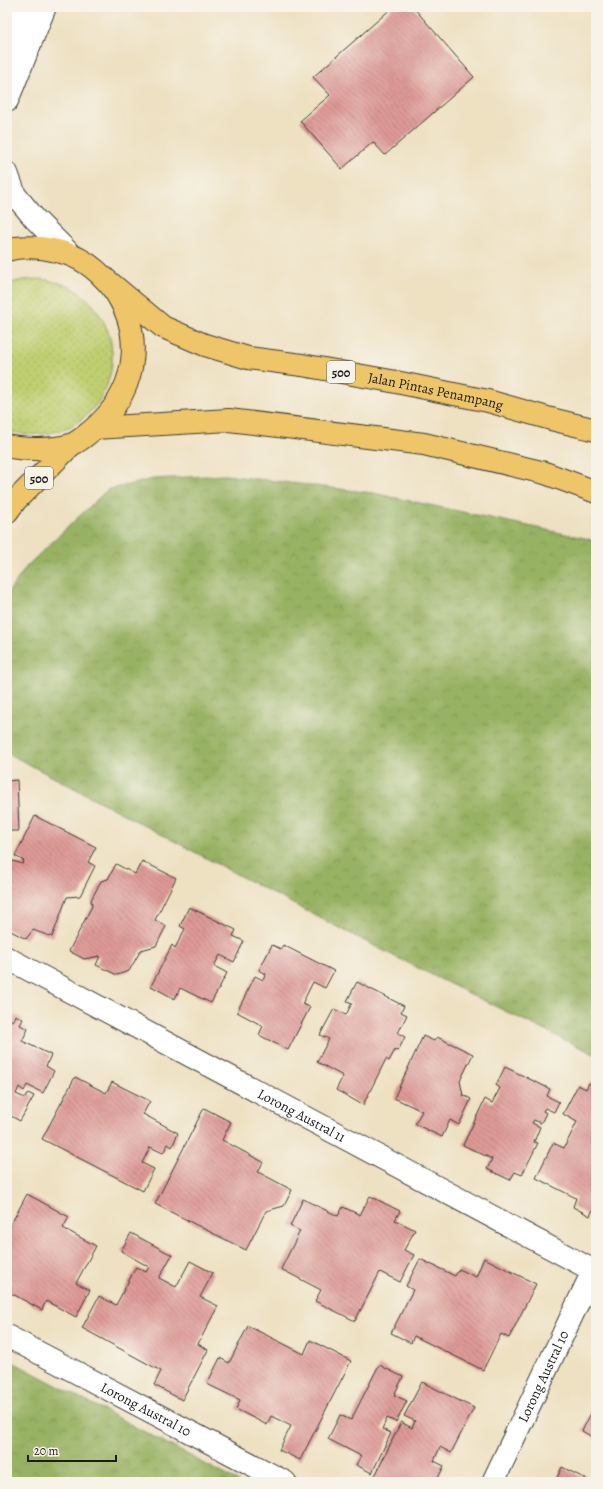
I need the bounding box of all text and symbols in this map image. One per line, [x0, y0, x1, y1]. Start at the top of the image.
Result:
road number: 500 [327, 361, 355, 383]
street label: Jalan Pintas Penampang [366, 368, 506, 415]
road number: 500 [25, 467, 53, 489]
street label: Lorong Austral 11 [254, 1084, 349, 1147]
street label: Lorong Austral 10 [514, 1327, 574, 1426]
street label: Lorong Austral 10 [97, 1378, 194, 1441]
scale bar [28, 1437, 116, 1463]
text: 20 m [34, 1443, 58, 1459]

